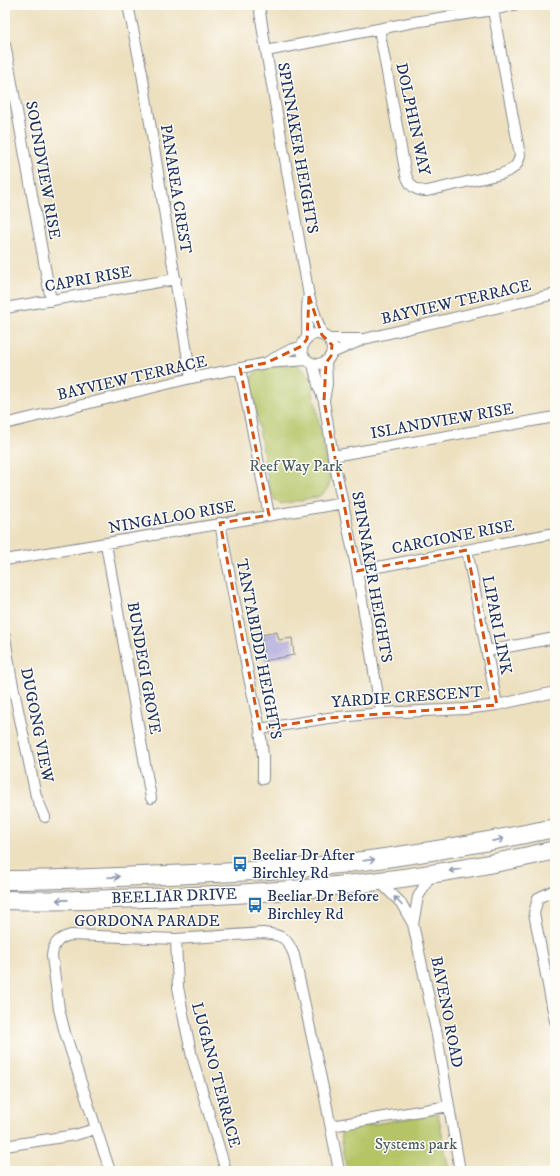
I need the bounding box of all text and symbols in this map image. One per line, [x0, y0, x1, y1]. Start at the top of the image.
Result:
street label: SPINNAKER HEIGHTS [273, 61, 323, 235]
street label: DOLPHIN WAY [391, 61, 435, 178]
street label: SOUNDVIEW RISE [21, 99, 65, 241]
street label: PANAREA CREST [156, 123, 196, 255]
street label: CAPRI RISE [43, 262, 133, 296]
street label: BAYVIEW TERRACE [379, 275, 533, 329]
street label: BAYVIEW TERRACE [55, 351, 209, 405]
street label: ISLANDVIEW RISE [369, 399, 515, 443]
park label: Reef Way Park [249, 456, 343, 476]
street label: SPINNAKER HEIGHTS [347, 490, 397, 664]
street label: NINGALOO RISE [107, 496, 237, 538]
street label: CARCIONE RISE [390, 515, 516, 559]
street label: TANTABIDDI HEIGHTS [232, 557, 286, 741]
street label: LIPARI LINK [478, 574, 517, 677]
street label: BUNDEGI GROVE [123, 600, 165, 736]
street label: DUGONG VIEW [16, 666, 58, 785]
street label: YARDIE CRESCENT [331, 682, 483, 712]
one-way arrow [491, 835, 504, 843]
place label: Beeliar Dr After Birchley Rd [252, 845, 355, 883]
bus stop icon: Beeliar Dr After Birchley Rd [231, 855, 249, 873]
one-way arrow [362, 856, 375, 864]
one-way arrow [449, 866, 462, 874]
one-way arrow [107, 873, 120, 881]
street label: BEELIAR DRIVE [111, 884, 237, 908]
place label: Beeliar Dr Before Birchley Rd [267, 886, 379, 924]
one-way arrow [56, 896, 69, 904]
bus stop icon: Beeliar Dr Before Birchley Rd [246, 896, 264, 914]
one-way arrow [394, 896, 403, 906]
street label: GORDONA PARADE [74, 911, 220, 931]
street label: BAVENO ROAD [426, 955, 468, 1069]
street label: LUGANO TERRACE [187, 1000, 245, 1150]
park label: Systems park [375, 1134, 457, 1154]

